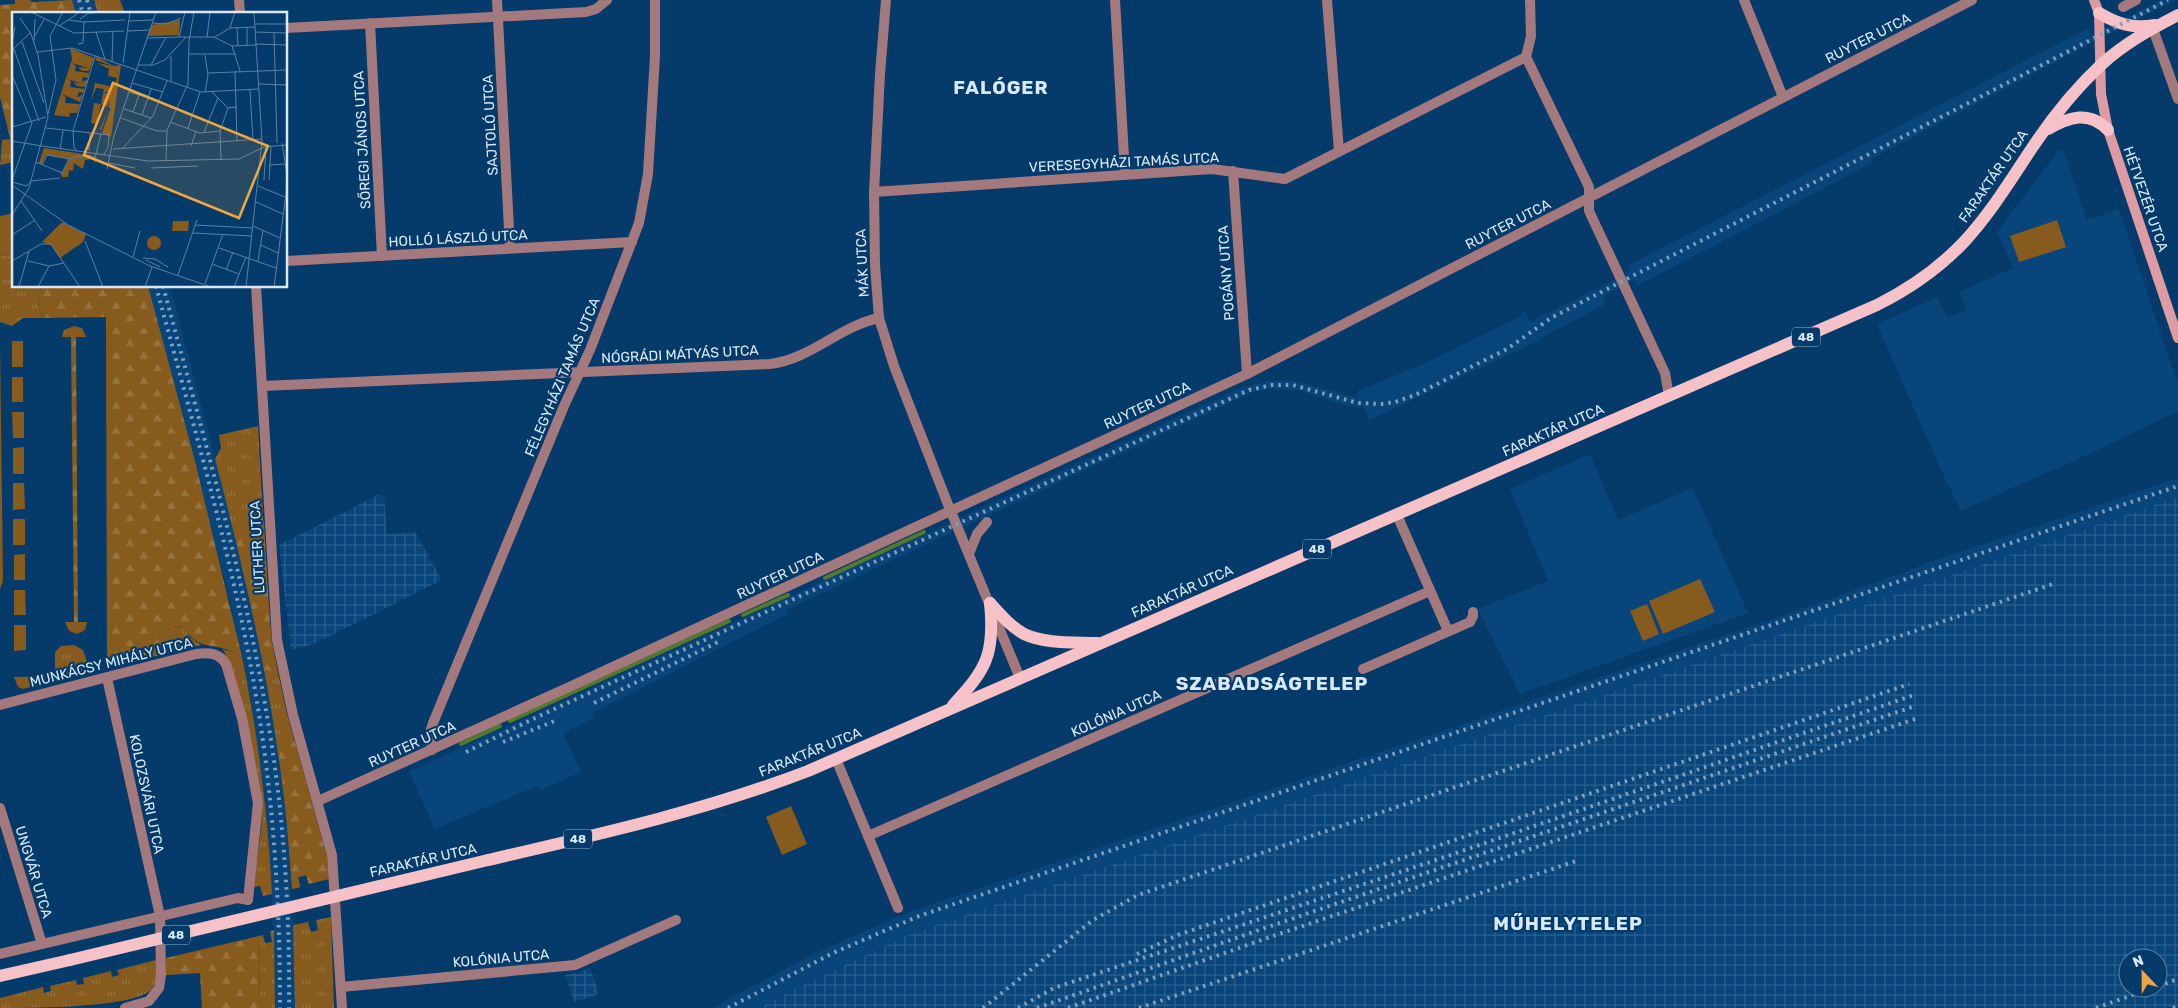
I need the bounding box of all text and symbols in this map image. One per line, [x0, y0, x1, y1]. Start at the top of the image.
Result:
street label: RUYTER UTCA [1823, 9, 1914, 67]
inset map [12, 12, 288, 288]
street label: SŐREGI JÁNOS UTCA [349, 70, 375, 210]
street label: SAJTOLÓ UTCA [478, 73, 502, 176]
district label: FALÓGER [953, 76, 1049, 99]
street label: FARAKTÁR UTCA [1954, 126, 2032, 226]
street label: HÉTVEZÉR UTCA [2120, 144, 2173, 255]
street label: VERESEGYHÁZI TAMÁS UTCA [1028, 148, 1220, 176]
street label: RUYTER UTCA [1463, 195, 1554, 253]
street label: POGÁNY UTCA [1214, 224, 1238, 321]
street label: HOLLÓ LÁSZLÓ UTCA [388, 225, 529, 251]
street label: MÁK UTCA [851, 228, 873, 298]
street label: FÉLEGYHÁZI TAMÁS UTCA [520, 294, 604, 459]
road number: 48 [1792, 328, 1820, 347]
street label: NÓGRÁDI MÁTYÁS UTCA [601, 341, 760, 367]
street label: RUYTER UTCA [1101, 378, 1194, 433]
street label: FARAKTÁR UTCA [1499, 399, 1607, 460]
street label: LUTHER UTCA [247, 500, 268, 594]
road number: 48 [1303, 540, 1331, 558]
street label: RUYTER UTCA [734, 548, 827, 603]
street label: FARAKTÁR UTCA [1128, 560, 1236, 621]
street label: MUNKÁCSY MIHÁLY UTCA [28, 633, 195, 691]
district label: SZABADSÁGTELEP [1176, 672, 1368, 695]
street label: KOLÓNIA UTCA [1068, 685, 1164, 741]
street label: RUYTER UTCA [366, 717, 459, 771]
street label: FARAKTÁR UTCA [756, 723, 865, 781]
street label: KOLOZSVÁRI UTCA [126, 733, 169, 856]
street label: UNGVÁR UTCA [11, 824, 57, 921]
road number: 48 [564, 830, 592, 849]
street label: FARAKTÁR UTCA [368, 839, 479, 881]
district label: MŰHELYTELEP [1493, 912, 1643, 935]
road number: 48 [162, 926, 190, 944]
street label: KOLÓNIA UTCA [452, 945, 551, 971]
north arrow [2118, 948, 2168, 998]
text: N [2130, 952, 2146, 971]

